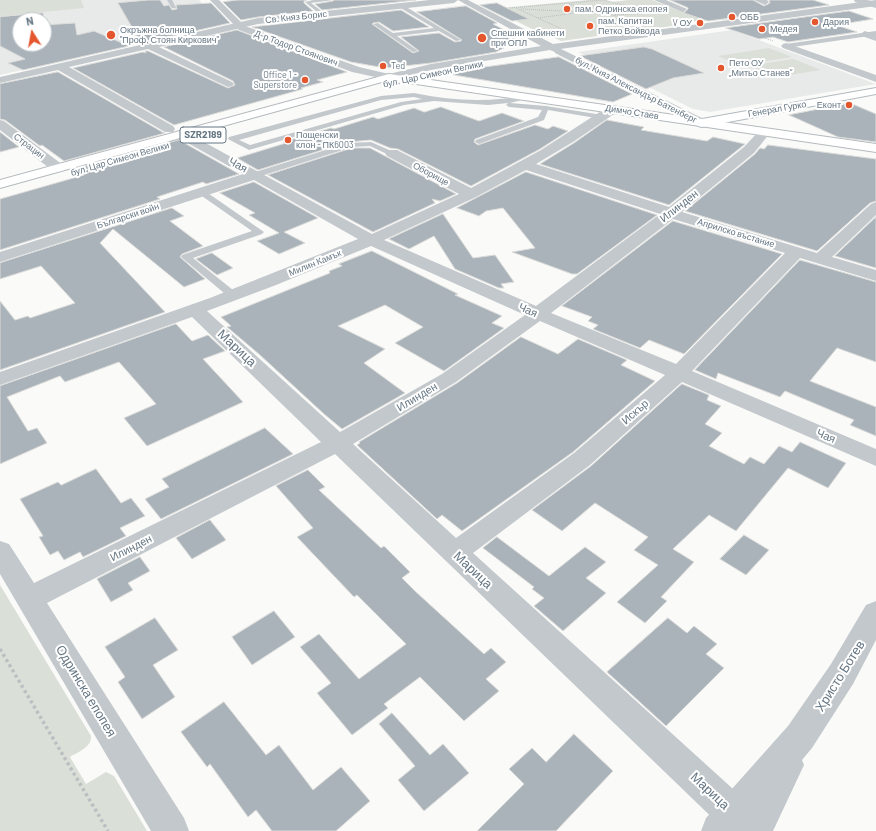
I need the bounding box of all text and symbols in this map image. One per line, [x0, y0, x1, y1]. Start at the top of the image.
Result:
marker: пам. Одринска епопея [562, 4, 572, 14]
place label: пам. Одринска епопея [575, 4, 668, 14]
street label: Св. Княз Борис [265, 8, 327, 26]
north arrow [12, 12, 52, 52]
marker: ОББ [727, 12, 737, 22]
place label: ОББ [740, 12, 759, 22]
text: N [25, 14, 35, 28]
place label: пам. Капитан Петко Войвода [598, 16, 660, 37]
marker: Дария [810, 17, 820, 27]
place label: Дария [823, 17, 849, 27]
place label: V ОУ [672, 18, 692, 28]
marker: V ОУ [695, 18, 705, 28]
marker: пам. Капитан Петко Войвода [585, 21, 595, 31]
marker: Медея [757, 24, 767, 34]
place label: Медея [770, 24, 798, 34]
place label: Окръжна болница "Проф. Стоян Киркович" [120, 25, 219, 46]
street label: Д-р Тодор Стоянович [253, 28, 339, 68]
place label: Спешни кабинети при ОПЛ [491, 28, 565, 49]
marker: Окръжна болница "Проф. Стоян Киркович" [105, 29, 117, 41]
marker: Спешни кабинети при ОПЛ [476, 32, 488, 44]
street label: бул. Княз Александър Батенберг [573, 55, 699, 125]
street label: бул. Цар Симеон Велики [382, 58, 484, 90]
place label: Пето ОУ „Митьо Станев“ [729, 58, 792, 79]
marker: Ted [378, 61, 388, 71]
place label: Ted [391, 61, 405, 71]
marker: Пето ОУ „Митьо Станев“ [716, 63, 726, 73]
place label: Office 1 - Superstore [254, 70, 297, 91]
marker: Office 1 - Superstore [300, 75, 310, 85]
street label: Генерал Гурко [747, 99, 807, 119]
place label: Еконт [817, 100, 841, 110]
marker: Еконт [844, 100, 854, 110]
street label: Димчо Стаев [604, 102, 660, 122]
road number: SZR2189 [180, 127, 226, 143]
place label: Пощенски клон - ПК6003 [296, 130, 354, 151]
street label: Страцин [11, 131, 47, 161]
marker: Пощенски клон - ПК6003 [283, 135, 293, 145]
street label: бул. Цар Симеон Велики [70, 140, 170, 178]
street label: Чая [226, 155, 250, 175]
street label: Оборище [411, 160, 451, 188]
street label: Илинден [657, 187, 701, 225]
street label: Български войн [96, 201, 160, 231]
street label: Априлско въстание [696, 216, 776, 250]
street label: Милин Камък [287, 248, 343, 278]
street label: Чая [516, 300, 540, 320]
street label: Марица [214, 326, 260, 370]
street label: Илинден [394, 380, 440, 414]
street label: Искър [619, 397, 651, 427]
street label: Чая [814, 426, 838, 446]
street label: Илинден [108, 532, 154, 564]
street label: Марица [450, 548, 496, 592]
street label: Христо Ботев [812, 638, 868, 714]
street label: Одринска епопея [52, 642, 120, 740]
street label: Марица [687, 769, 733, 813]

